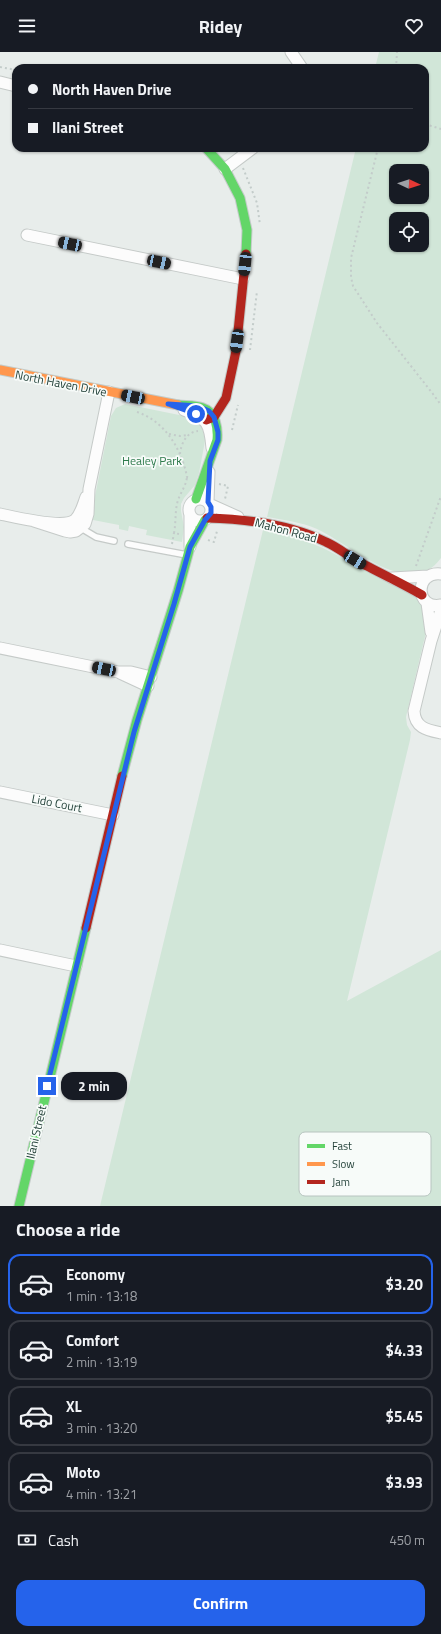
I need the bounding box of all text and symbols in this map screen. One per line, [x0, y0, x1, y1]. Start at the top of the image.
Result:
text: Ridey [199, 13, 242, 40]
icon: menu [16, 15, 38, 37]
icon: heart [403, 15, 425, 37]
text: North Haven Drive [52, 78, 171, 101]
text: Ilani Street [52, 116, 123, 139]
north arrow [389, 164, 429, 204]
map controls [389, 164, 429, 252]
button: locate [389, 212, 429, 252]
car [57, 236, 83, 252]
car [238, 251, 252, 277]
car [146, 254, 172, 270]
car [229, 328, 245, 354]
street label: North Haven Drive [14, 365, 108, 401]
car [120, 389, 146, 405]
route start [187, 405, 205, 423]
park label: Healey Park [122, 451, 182, 470]
street label: Mahon Road [253, 513, 319, 547]
car [342, 549, 368, 571]
car [91, 661, 117, 677]
street label: Lido Court [30, 789, 85, 817]
callout: 2 min [61, 1072, 127, 1100]
text: 2 min [78, 1076, 110, 1096]
route end [38, 1077, 56, 1095]
street label: Ilani Street [21, 1103, 52, 1161]
legend [299, 1132, 431, 1196]
text: Fast [332, 1138, 352, 1154]
text: Slow [332, 1156, 355, 1172]
text: Jam [332, 1174, 350, 1190]
text: Choose a ride [16, 1216, 120, 1243]
text: Economy [66, 1263, 125, 1286]
icon: car [18, 1266, 54, 1302]
text: $3.20 [386, 1273, 423, 1296]
text: 1 min · 13:18 [66, 1286, 137, 1306]
text: Comfort [66, 1329, 119, 1352]
icon: car [18, 1332, 54, 1368]
text: $4.33 [386, 1339, 423, 1362]
text: 2 min · 13:19 [66, 1352, 137, 1372]
text: XL [66, 1395, 82, 1418]
icon: car [18, 1398, 54, 1434]
text: $5.45 [386, 1405, 423, 1428]
text: 3 min · 13:20 [66, 1418, 137, 1438]
text: Moto [66, 1461, 100, 1484]
icon: car [18, 1464, 54, 1500]
text: $3.93 [386, 1471, 423, 1494]
text: 4 min · 13:21 [66, 1484, 137, 1504]
icon: cash [16, 1529, 38, 1551]
text: Cash [48, 1529, 79, 1552]
text: 450 m [389, 1530, 425, 1550]
button: Confirm [16, 1580, 425, 1626]

